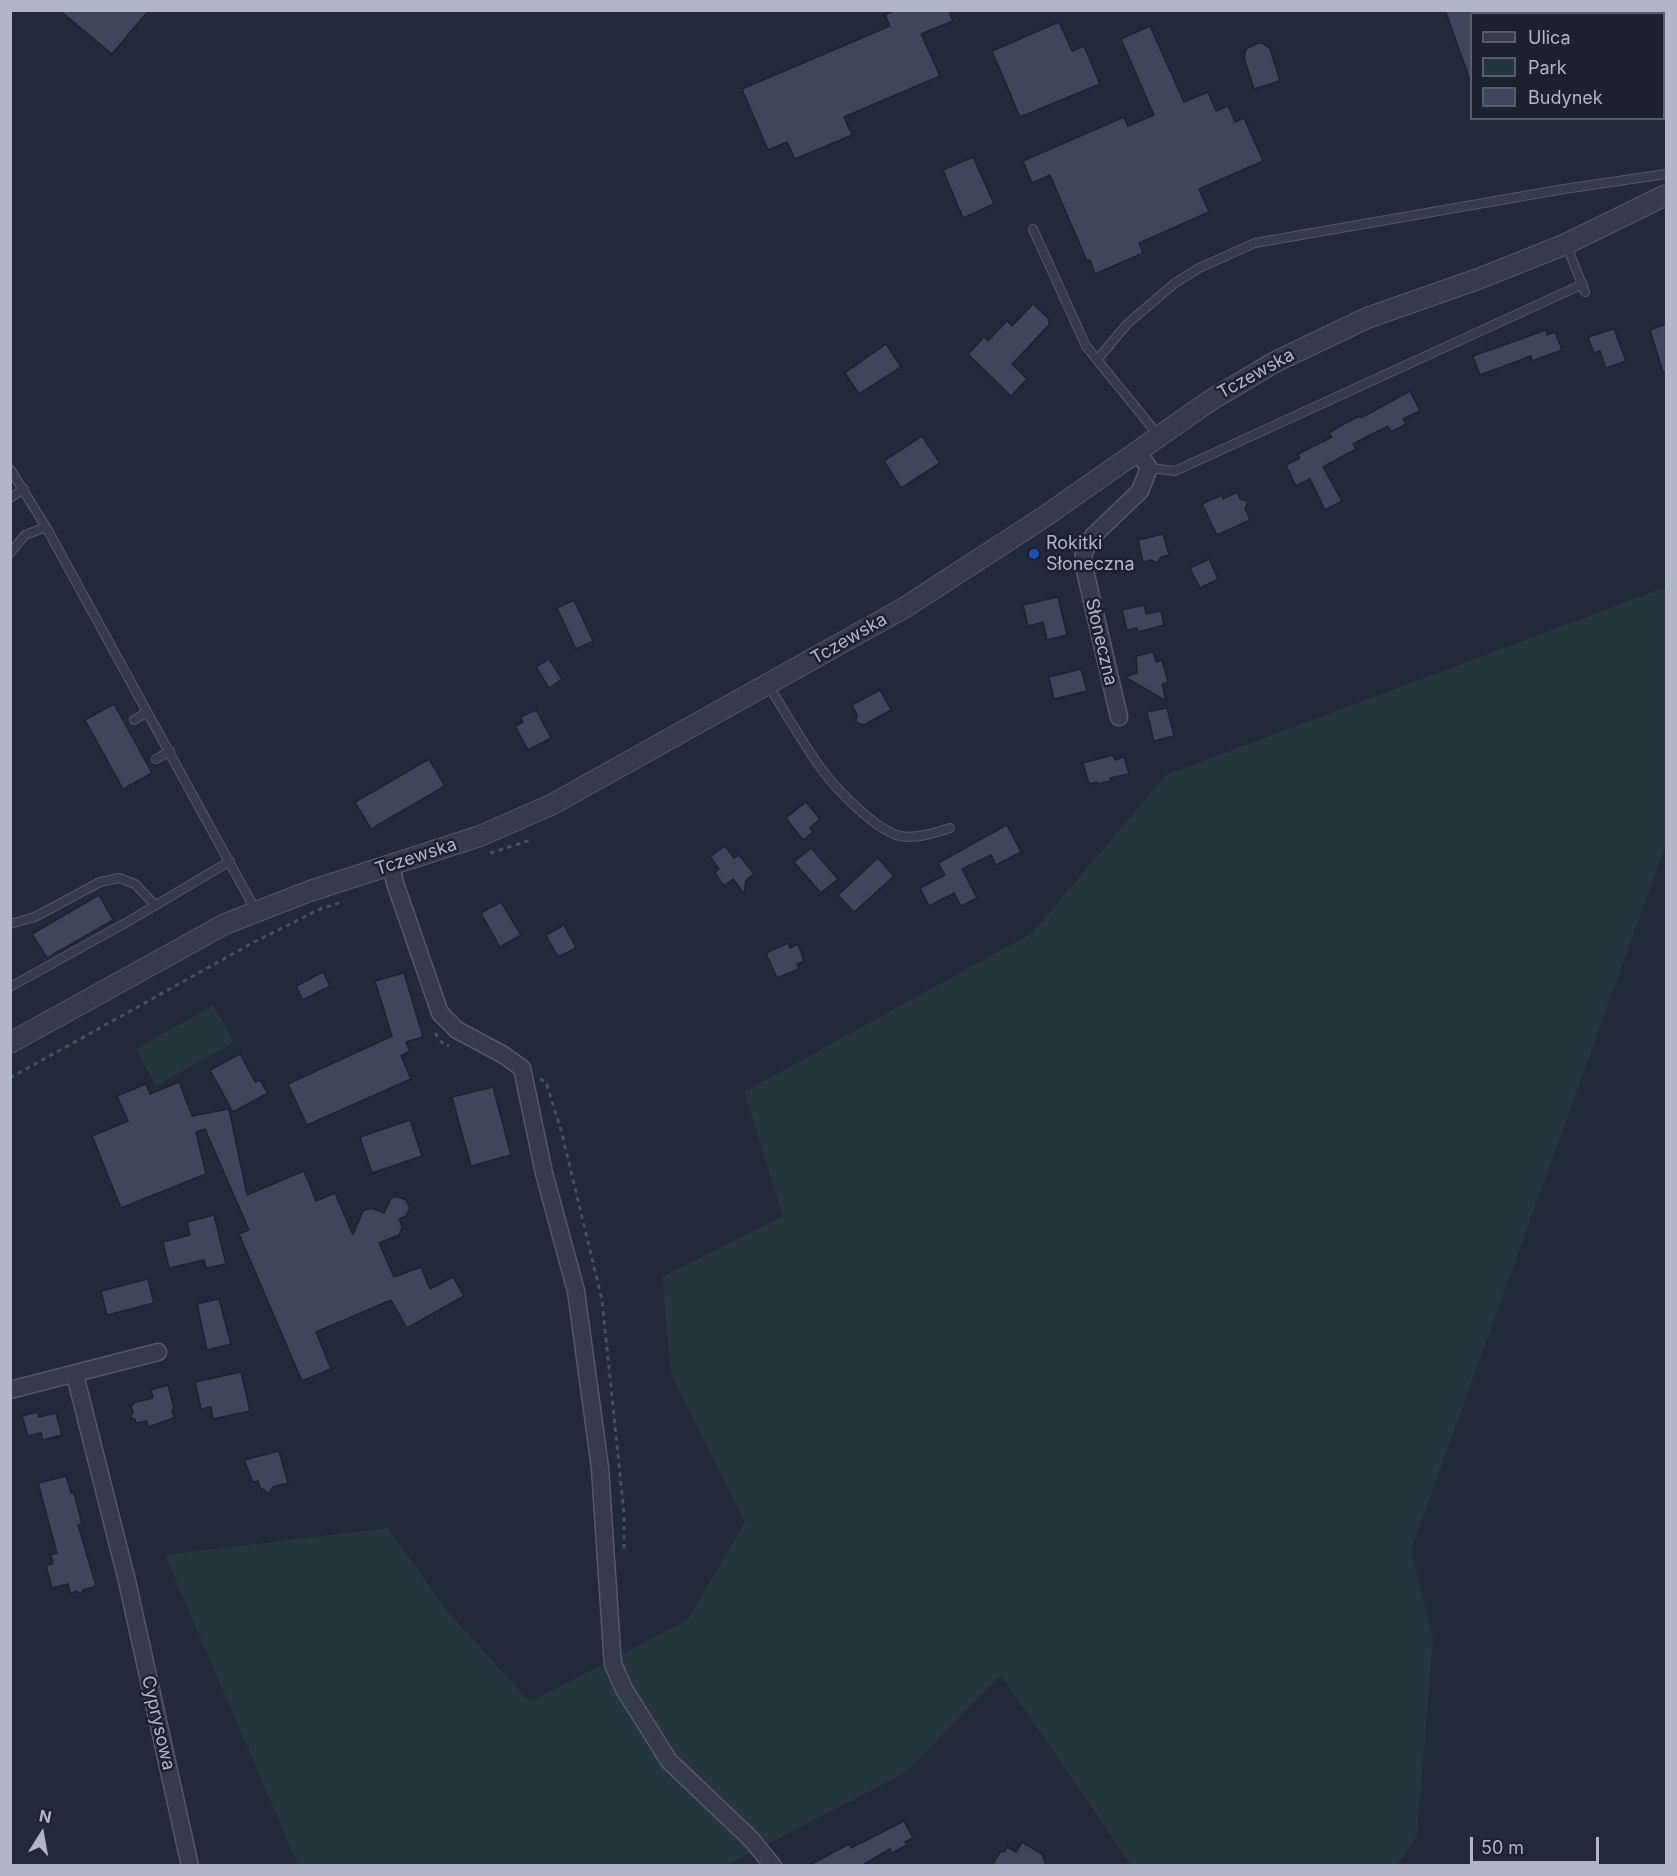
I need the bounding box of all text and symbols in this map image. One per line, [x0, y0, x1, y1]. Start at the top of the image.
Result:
legend [1470, 12, 1665, 120]
text: Ulica [1528, 27, 1571, 48]
text: Park [1528, 57, 1567, 78]
text: Budynek [1528, 87, 1603, 108]
street label: Tczewska [1214, 344, 1298, 404]
place label: Rokitki Słoneczna [1046, 533, 1135, 576]
marker: Rokitki Słoneczna [1027, 547, 1041, 561]
street label: Słoneczna [1081, 596, 1121, 688]
street label: Tczewska [807, 609, 891, 669]
street label: Tczewska [373, 834, 459, 880]
street label: Cyprysowa [137, 1674, 179, 1772]
north arrow [12, 1804, 72, 1864]
text: N [38, 1805, 53, 1827]
scale bar [1473, 1825, 1602, 1863]
text: 50 m [1481, 1837, 1524, 1858]

